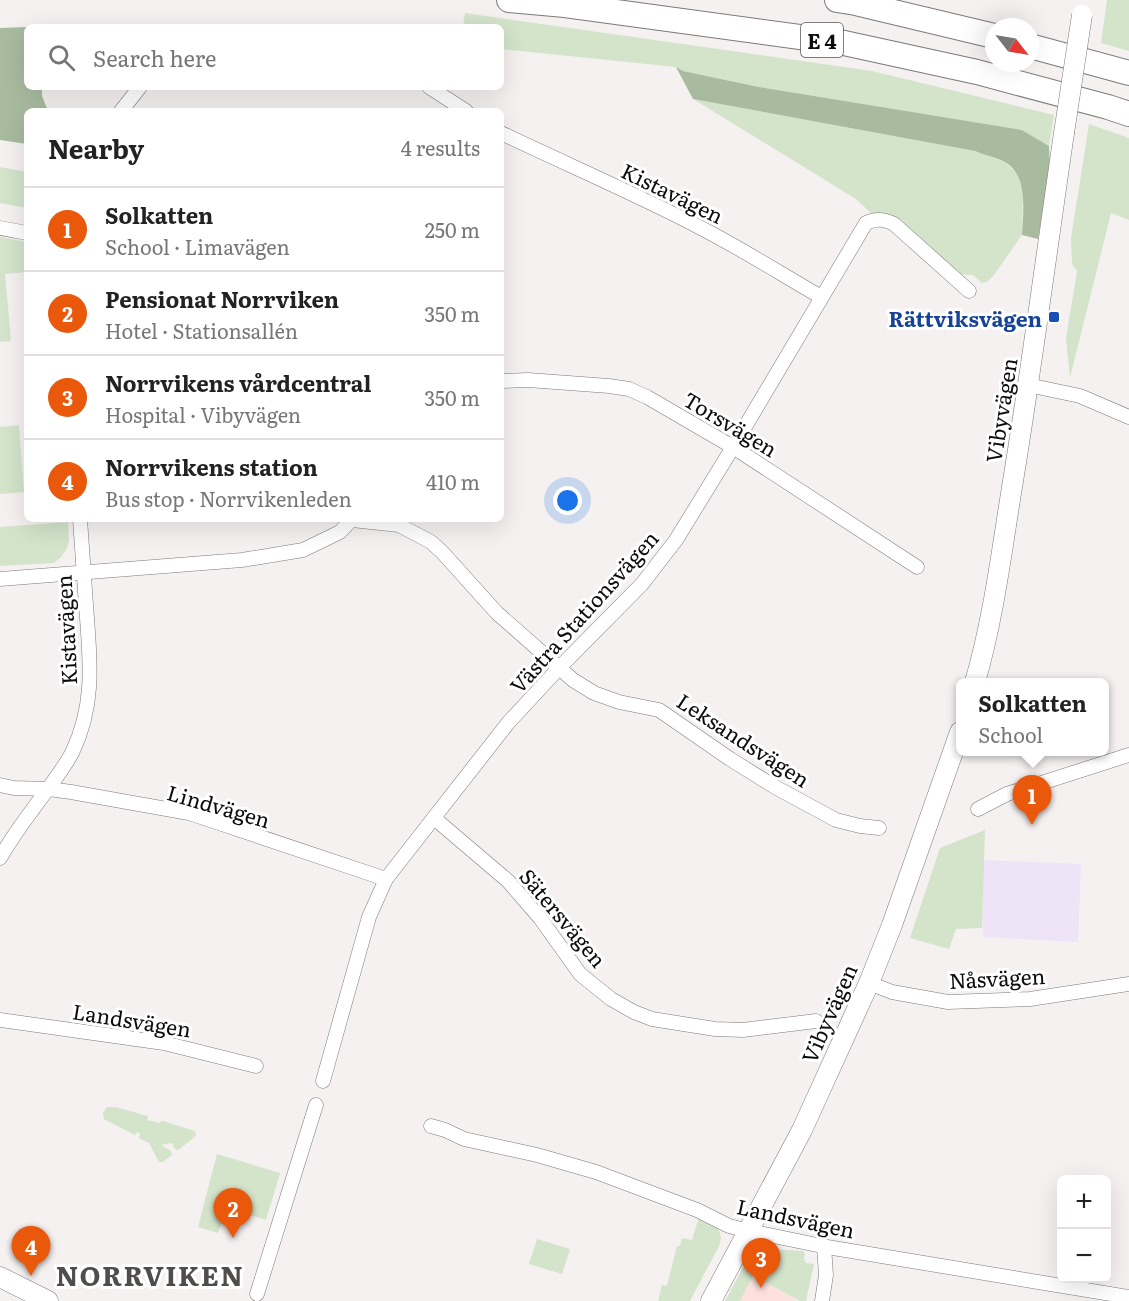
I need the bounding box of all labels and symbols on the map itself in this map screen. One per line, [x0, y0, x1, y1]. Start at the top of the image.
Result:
north arrow [985, 18, 1039, 72]
road number: E 4 [801, 23, 843, 57]
street label: Kistavägen [617, 154, 729, 230]
place label: Rättviksvägen [888, 302, 1042, 333]
marker: Rättviksvägen [1047, 310, 1061, 324]
street label: Vibyvägen [976, 355, 1024, 465]
street label: Torsvägen [678, 383, 784, 463]
your location [553, 486, 582, 515]
street label: Västra Stationsvägen [501, 523, 665, 699]
street label: Kistavägen [47, 574, 83, 686]
street label: Leksandsvägen [672, 684, 817, 794]
street label: Lindvägen [164, 776, 274, 834]
pin: 1 [1012, 776, 1052, 825]
street label: Sätersvägen [513, 861, 615, 973]
street label: Vibyvägen [792, 958, 864, 1068]
street label: Nåsvägen [948, 959, 1046, 995]
street label: Landsvägen [70, 994, 194, 1044]
pin: 2 [214, 1188, 252, 1238]
street label: Landsvägen [734, 1189, 858, 1245]
pin: 4 [12, 1226, 51, 1276]
pin: 3 [742, 1238, 780, 1288]
district label: NORRVIKEN [56, 1254, 244, 1294]

